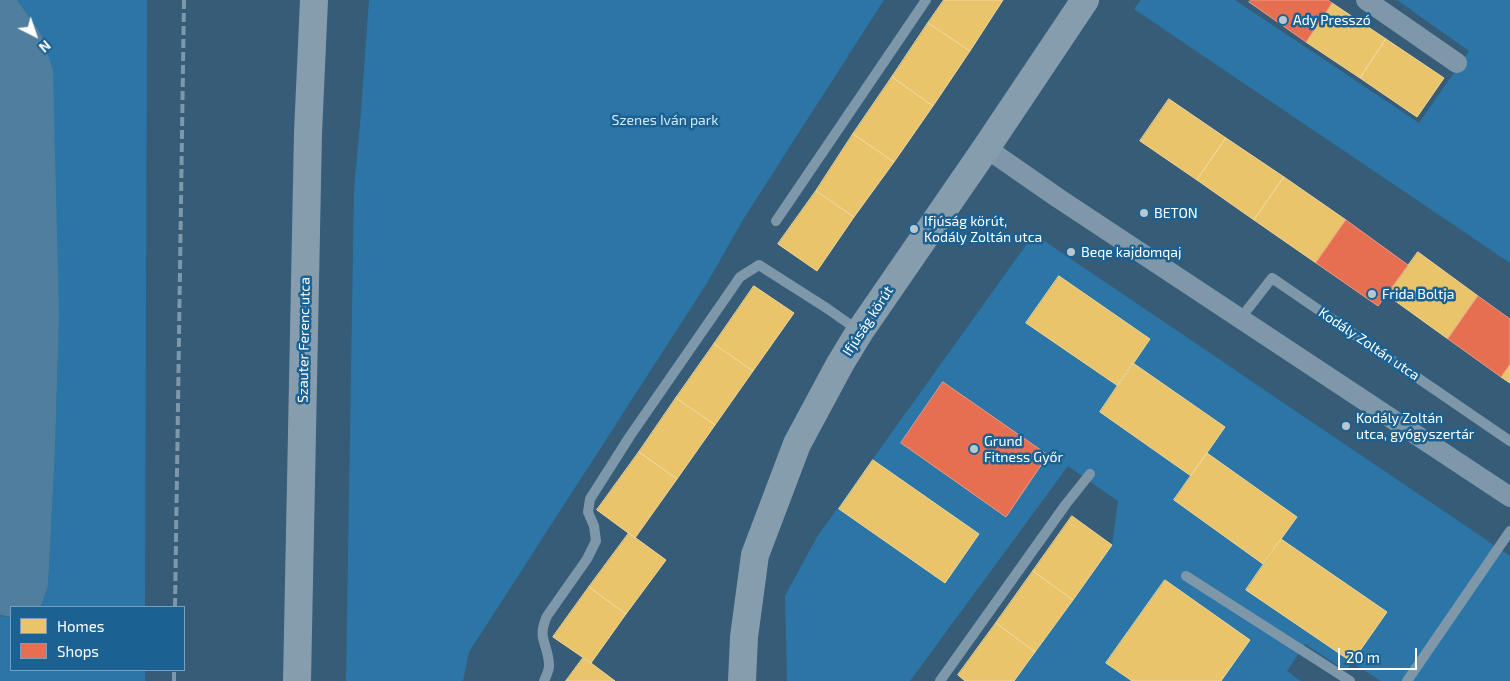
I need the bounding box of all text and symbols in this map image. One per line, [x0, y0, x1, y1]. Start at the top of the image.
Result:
north arrow [10, 10, 60, 60]
place label: Ady Presszó [1293, 12, 1371, 28]
marker: Ady Presszó [1277, 14, 1289, 26]
text: N [36, 37, 55, 56]
park label: Szenes Iván park [612, 112, 718, 128]
place label: BETON [1154, 205, 1198, 221]
marker: BETON [1138, 207, 1150, 219]
place label: Ifjúság körút, Kodály Zoltán utca [924, 213, 1042, 246]
marker: Ifjúság körút, Kodály Zoltán utca [908, 223, 920, 235]
place label: Beqe kajdomqaj [1081, 244, 1182, 260]
marker: Beqe kajdomqaj [1065, 246, 1077, 258]
street label: Szauter Ferenc utca [295, 277, 313, 403]
street label: Ifjúság körút [839, 283, 897, 359]
place label: Frida Boltja [1382, 286, 1454, 302]
marker: Frida Boltja [1366, 288, 1378, 300]
street label: Kodály Zoltán utca [1315, 304, 1423, 384]
place label: Kodály Zoltán utca, gyógyszertár [1356, 410, 1474, 442]
marker: Kodály Zoltán utca, gyógyszertár [1340, 420, 1352, 432]
place label: Grund Fitness Győr [984, 433, 1063, 466]
marker: Grund Fitness Győr [968, 443, 980, 455]
legend [10, 606, 185, 671]
text: Homes [57, 617, 104, 635]
scale bar [1340, 638, 1419, 670]
text: Shops [57, 642, 99, 660]
text: 20 m [1346, 648, 1380, 666]

